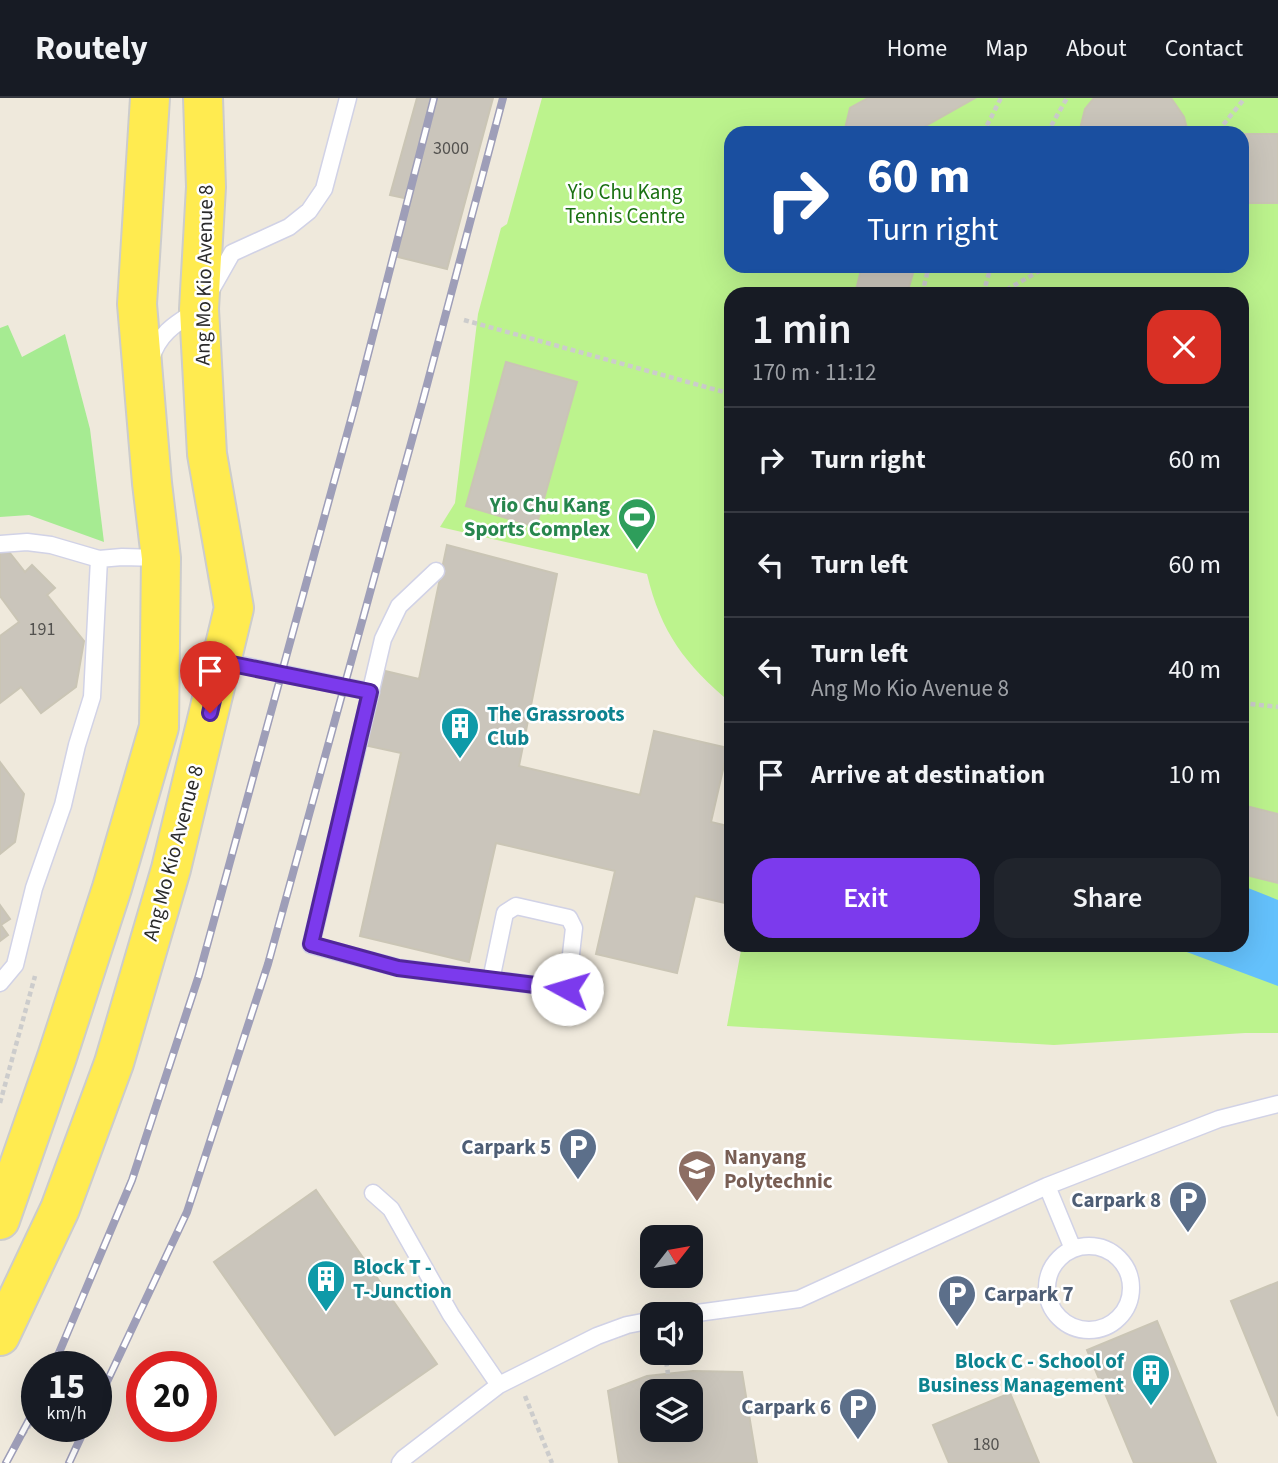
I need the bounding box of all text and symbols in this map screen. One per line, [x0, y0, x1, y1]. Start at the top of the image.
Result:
text: Routely [35, 25, 148, 72]
text: Home [887, 31, 947, 66]
text: Map [985, 31, 1028, 66]
text: About [1066, 31, 1127, 66]
text: Contact [1165, 31, 1243, 66]
house number: 3000 [433, 136, 469, 161]
text: 60 m [867, 142, 971, 212]
icon: right [752, 154, 843, 245]
park label: Yio Chu Kang Tennis Centre [565, 177, 685, 231]
street label: Ang Mo Kio Avenue 8 [187, 184, 221, 366]
text: Turn right [867, 207, 998, 253]
text: 1 min [752, 300, 852, 360]
button: close [1147, 310, 1221, 384]
text: 170 m · 11:12 [752, 356, 876, 389]
icon: right [752, 441, 790, 479]
text: Turn right [811, 441, 926, 478]
text: 60 m [1168, 441, 1221, 478]
place label: Yio Chu Kang Sports Complex [464, 490, 610, 544]
sports icon: Yio Chu Kang Sports Complex [616, 496, 658, 551]
icon: left [752, 546, 790, 584]
text: Turn left [811, 546, 908, 583]
text: 60 m [1168, 546, 1221, 583]
house number: 191 [29, 617, 55, 642]
text: Turn left [811, 635, 908, 672]
pin [180, 641, 240, 713]
icon: left [752, 651, 790, 689]
text: 40 m [1168, 651, 1221, 688]
icon: arrive [191, 652, 229, 690]
text: Ang Mo Kio Avenue 8 [811, 672, 1009, 705]
place label: The Grassroots Club [487, 699, 625, 753]
building icon: The Grassroots Club [439, 705, 481, 760]
icon: arrive [752, 756, 790, 794]
text: Arrive at destination [811, 756, 1045, 793]
text: 10 m [1168, 756, 1221, 793]
street label: Ang Mo Kio Avenue 8 [135, 762, 211, 944]
button: Exit [752, 858, 980, 938]
button: Share [994, 858, 1221, 938]
position arrow [530, 952, 604, 1026]
parking icon: Carpark 5 [557, 1126, 599, 1181]
place label: Carpark 5 [461, 1132, 551, 1162]
place label: Nanyang Polytechnic [724, 1142, 833, 1196]
school or university icon: Nanyang Polytechnic [676, 1148, 718, 1203]
parking icon: Carpark 8 [1167, 1179, 1209, 1234]
place label: Carpark 8 [1071, 1185, 1161, 1215]
north arrow [640, 1225, 704, 1288]
map controls [640, 1225, 703, 1442]
place label: Block T - T-Junction [353, 1252, 452, 1306]
building icon: Block T - T-Junction [305, 1258, 347, 1313]
parking icon: Carpark 7 [936, 1273, 978, 1328]
place label: Carpark 7 [984, 1279, 1074, 1309]
button: sound [640, 1302, 703, 1365]
place label: Block C - School of Business Management [918, 1346, 1125, 1400]
speed limit sign: 20 [126, 1351, 217, 1442]
building icon: Block C - School of Business Management [1130, 1352, 1172, 1407]
text: 15 [48, 1362, 85, 1412]
button: layers [640, 1379, 703, 1442]
parking icon: Carpark 6 [837, 1386, 879, 1441]
place label: Carpark 6 [741, 1392, 831, 1422]
text: km/h [47, 1401, 86, 1426]
house number: 180 [973, 1432, 999, 1457]

